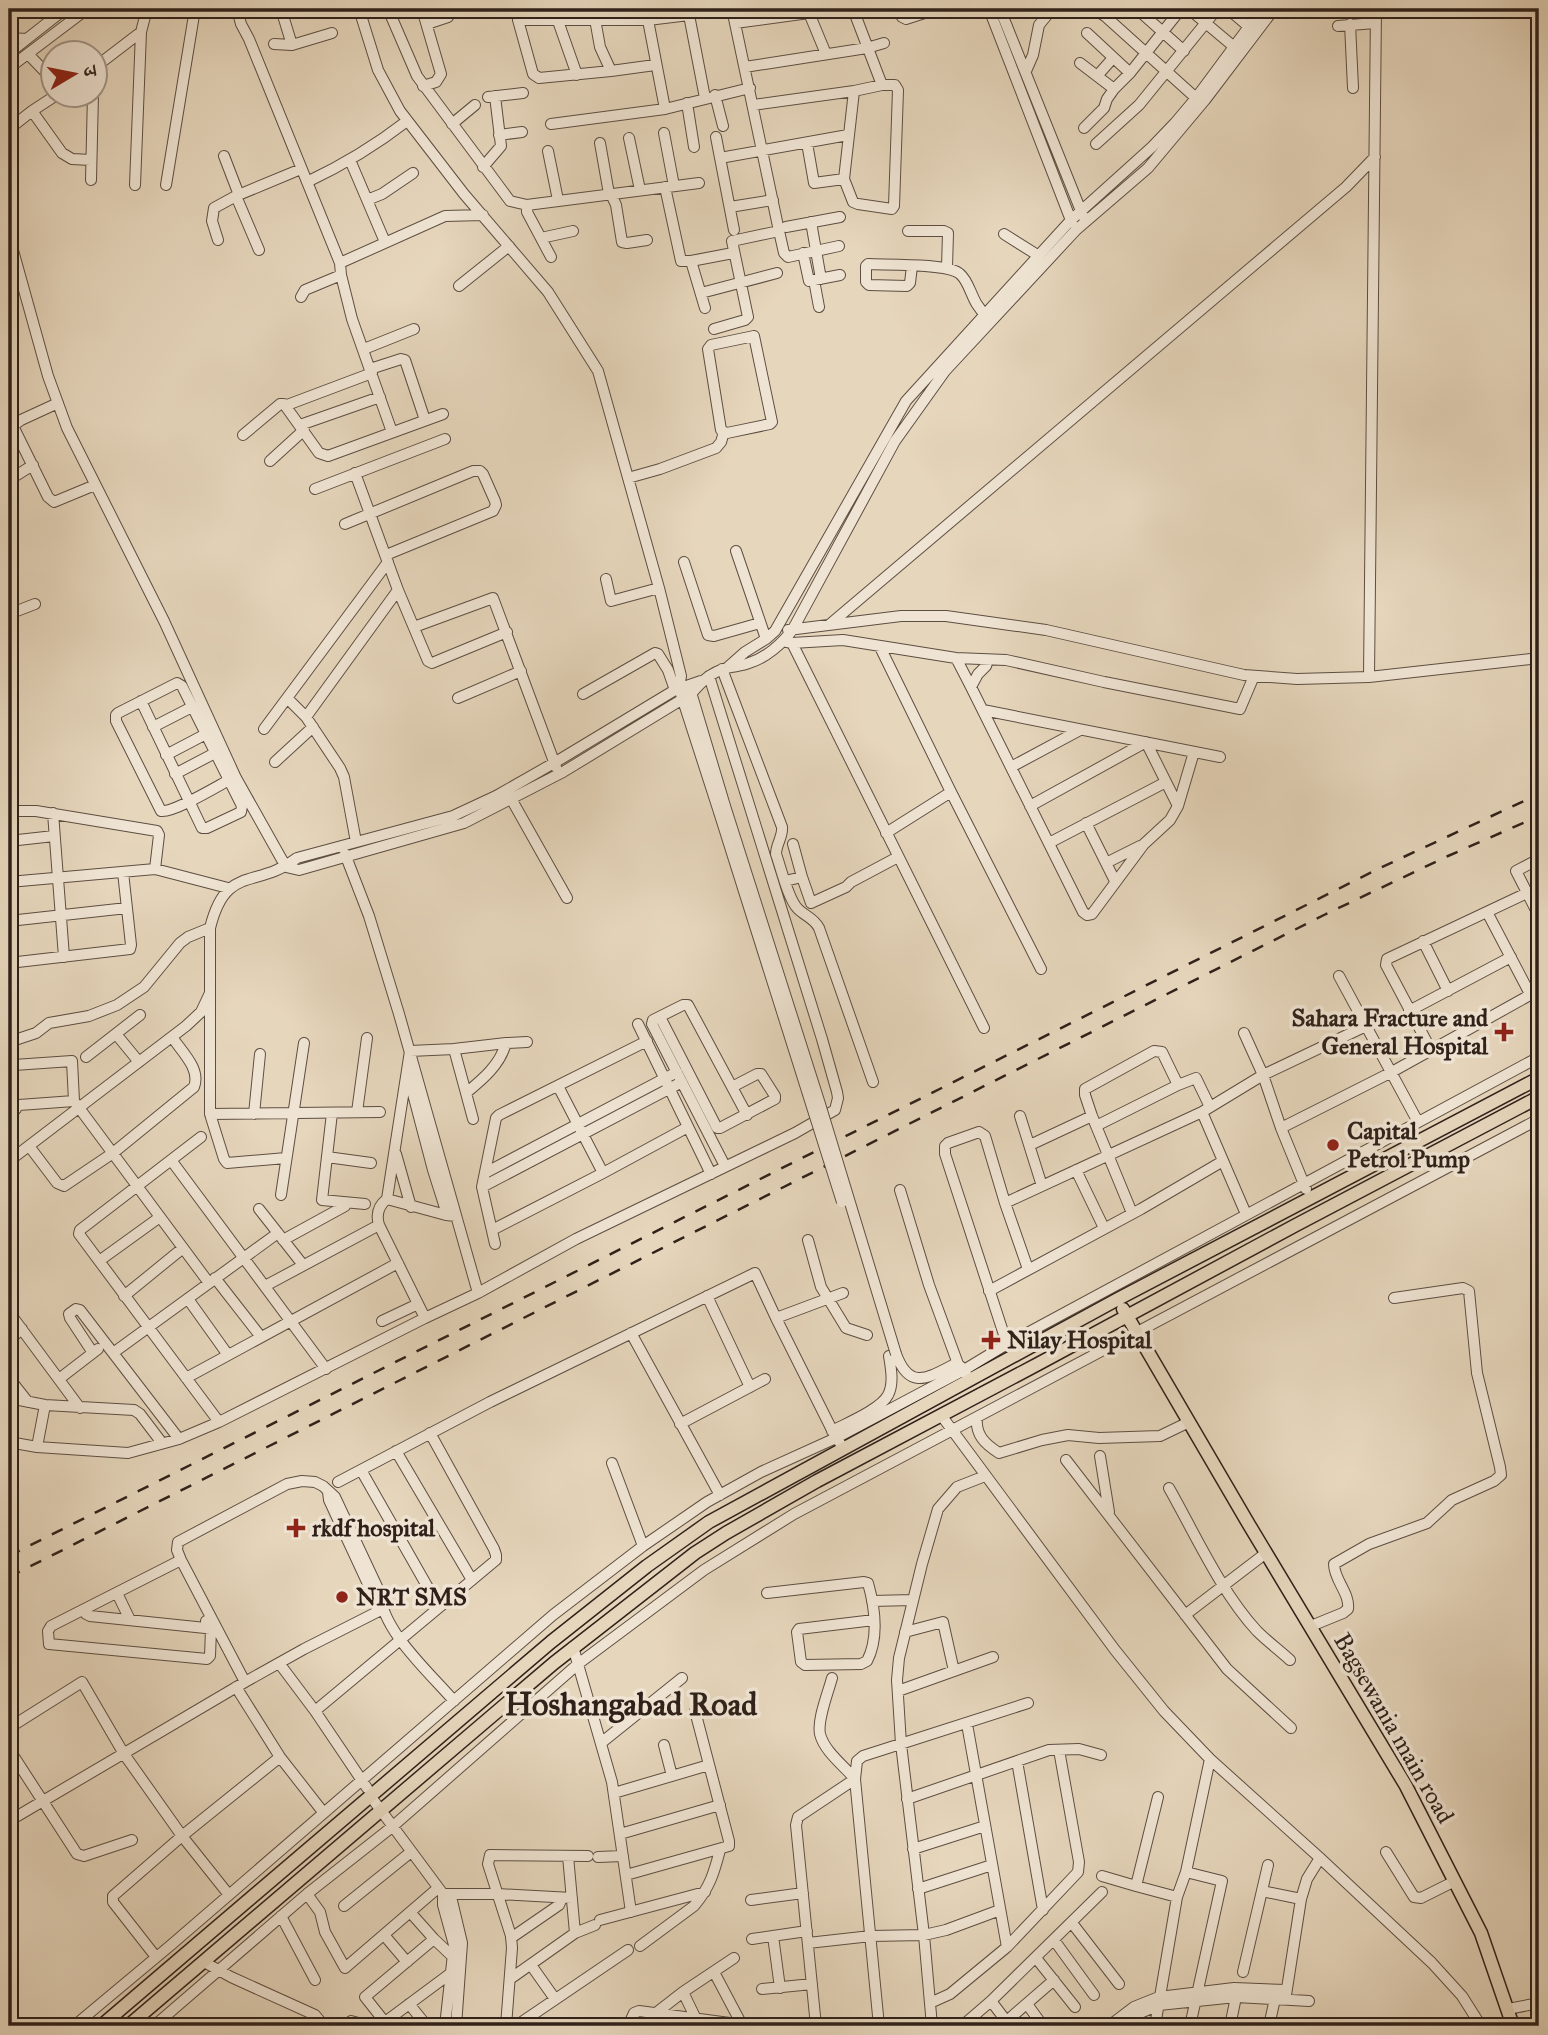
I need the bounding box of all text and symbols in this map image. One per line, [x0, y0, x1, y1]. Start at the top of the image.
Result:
north arrow [38, 38, 108, 108]
text: उ [78, 62, 103, 79]
place label: Sahara Fracture and General Hospital [1291, 1003, 1489, 1061]
marker: Sahara Fracture and General Hospital [1494, 1022, 1514, 1042]
place label: Capital Petrol Pump [1347, 1116, 1470, 1174]
marker: Capital Petrol Pump [1325, 1137, 1341, 1153]
place label: Nilay Hospital [1007, 1325, 1152, 1355]
marker: Nilay Hospital [981, 1330, 1001, 1350]
place label: rkdf hospital [311, 1513, 436, 1543]
marker: rkdf hospital [286, 1518, 306, 1538]
place label: NRT SMS [356, 1582, 467, 1612]
marker: NRT SMS [334, 1589, 350, 1605]
street label: Bagsewania main road [1327, 1627, 1461, 1829]
district label: Hoshangabad Road [505, 1685, 758, 1724]

